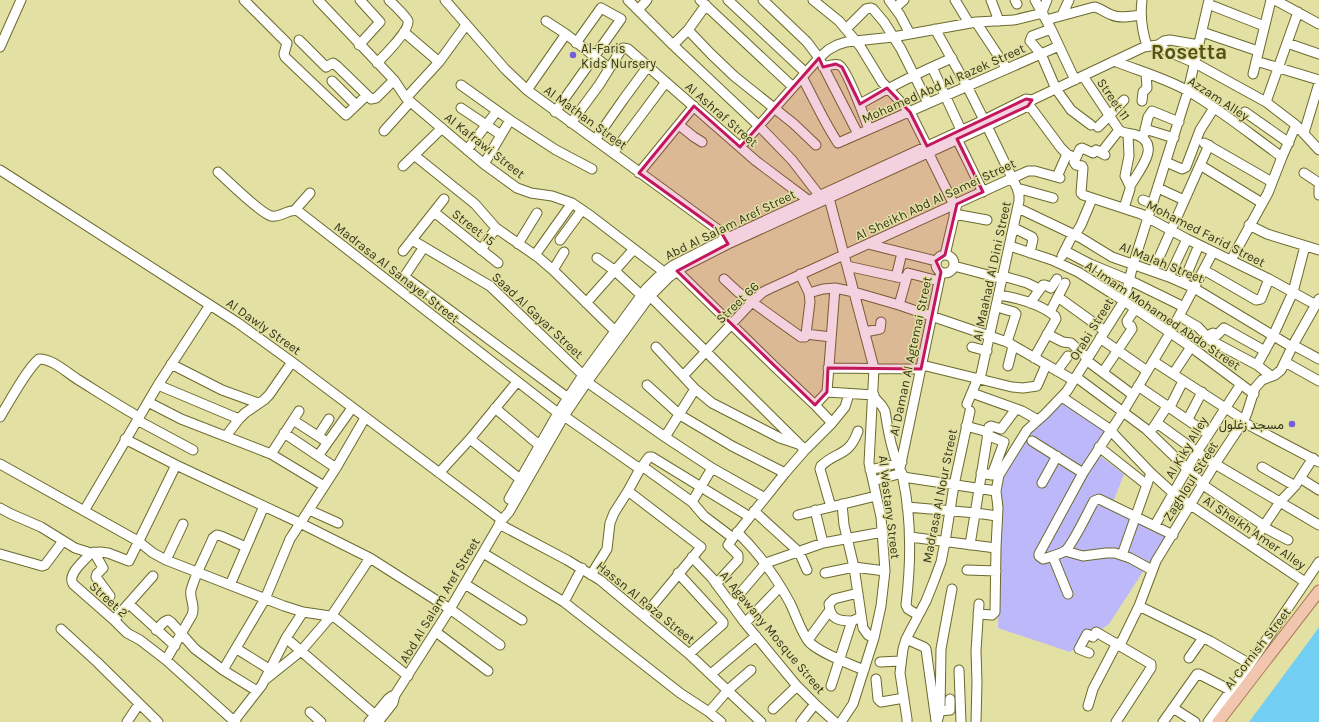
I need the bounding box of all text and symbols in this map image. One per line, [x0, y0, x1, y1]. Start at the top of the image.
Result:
district label: Rosetta [1151, 40, 1227, 64]
place label: Al-Faris Kids Nursery [581, 41, 656, 71]
street label: Mohamed Abd Al Razek Street [859, 41, 1027, 126]
marker: Al-Faris Kids Nursery [568, 50, 578, 60]
street label: Azzam Alley [1185, 73, 1252, 124]
street label: Street 11 [1094, 75, 1133, 123]
street label: Al Ashraf Street [682, 79, 761, 150]
street label: Al Mathan Street [541, 82, 630, 153]
street label: Al Kafrawi Street [442, 109, 528, 181]
street label: Al Sheikh Abd Al Samei Street [853, 156, 1018, 243]
street label: Abd Al Salam Aref Street [663, 186, 798, 263]
street label: Mohamed Farid Street [1144, 197, 1268, 270]
street label: Al Maahad Al Dini Street [969, 200, 1014, 342]
street label: Street 15 [449, 206, 498, 249]
street label: Madrasa Al Sanayei Street [331, 219, 462, 326]
street label: Al Malah Street [1117, 239, 1206, 286]
street label: Al Imam Mohamed Abdo Street [1082, 258, 1243, 373]
street label: Saad Al Gayar Street [489, 269, 587, 362]
street label: Al Daman Al Agtemai Street [886, 275, 935, 437]
street label: Street 66 [713, 278, 762, 326]
street label: Al Dawly Street [223, 295, 304, 358]
street label: Orabi Street [1066, 295, 1117, 363]
street label: Al Kiky Alley [1162, 414, 1211, 481]
place label: مسجد زغلول [1219, 417, 1284, 433]
marker: مسجد زغلول [1287, 419, 1297, 429]
street label: Madrasa Al Nour Street [919, 428, 960, 564]
street label: Zaghloul Street [1160, 439, 1221, 524]
street label: Al Wastany Street [876, 454, 903, 560]
street label: Al Sheikh Amer Alley [1201, 493, 1309, 572]
street label: Abd Al Salam Aref Street [396, 535, 483, 666]
street label: Hassn Al Raza Street [594, 558, 698, 647]
street label: Al Agawany Mosque Street [716, 568, 828, 697]
street label: Street 2 [86, 578, 131, 620]
street label: Al Cornish Street [1221, 605, 1294, 692]

